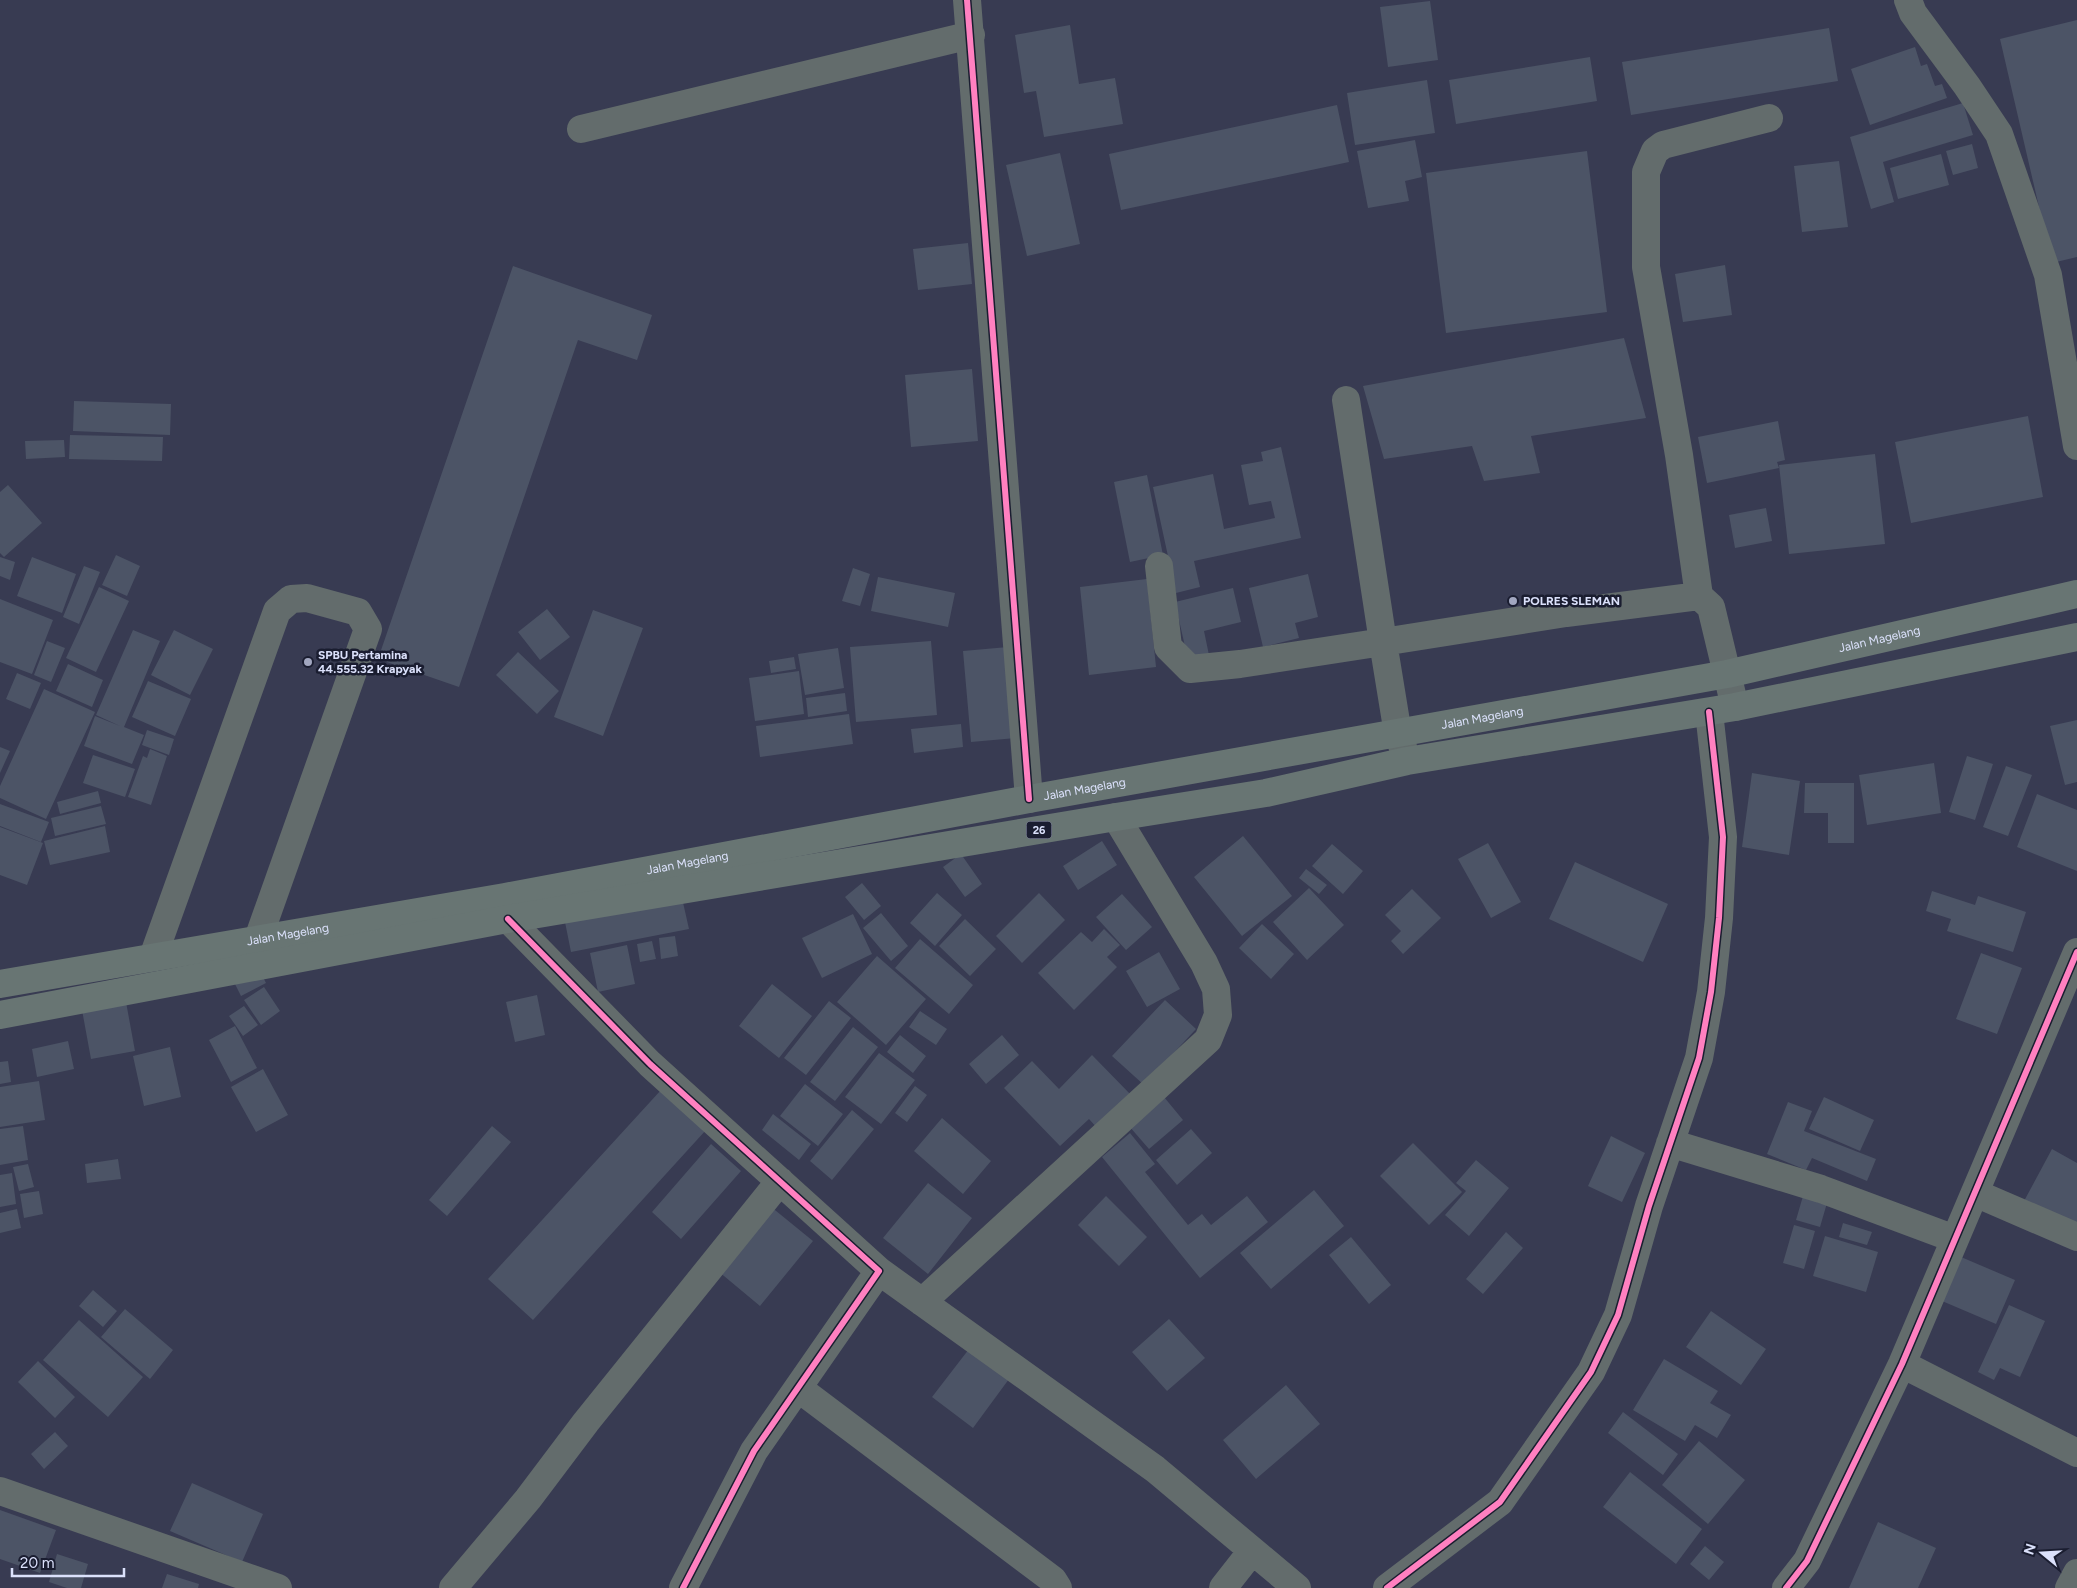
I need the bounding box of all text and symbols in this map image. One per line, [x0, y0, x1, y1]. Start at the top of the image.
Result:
place label: POLRES SLEMAN [1523, 594, 1620, 608]
marker: POLRES SLEMAN [1507, 595, 1519, 607]
street label: Jalan Magelang [1837, 623, 1922, 655]
place label: SPBU Pertamina 44.555.32 Krapyak [318, 648, 422, 676]
marker: SPBU Pertamina 44.555.32 Krapyak [302, 656, 314, 668]
street label: Jalan Magelang [1440, 704, 1524, 732]
street label: Jalan Magelang [1042, 775, 1127, 803]
road number: 26 [1026, 822, 1052, 838]
street label: Jalan Magelang [645, 848, 730, 877]
street label: Jalan Magelang [246, 920, 330, 948]
north arrow [2017, 1528, 2067, 1578]
text: N [2020, 1541, 2040, 1557]
scale bar [12, 1546, 125, 1578]
text: 20 m [20, 1554, 54, 1572]

